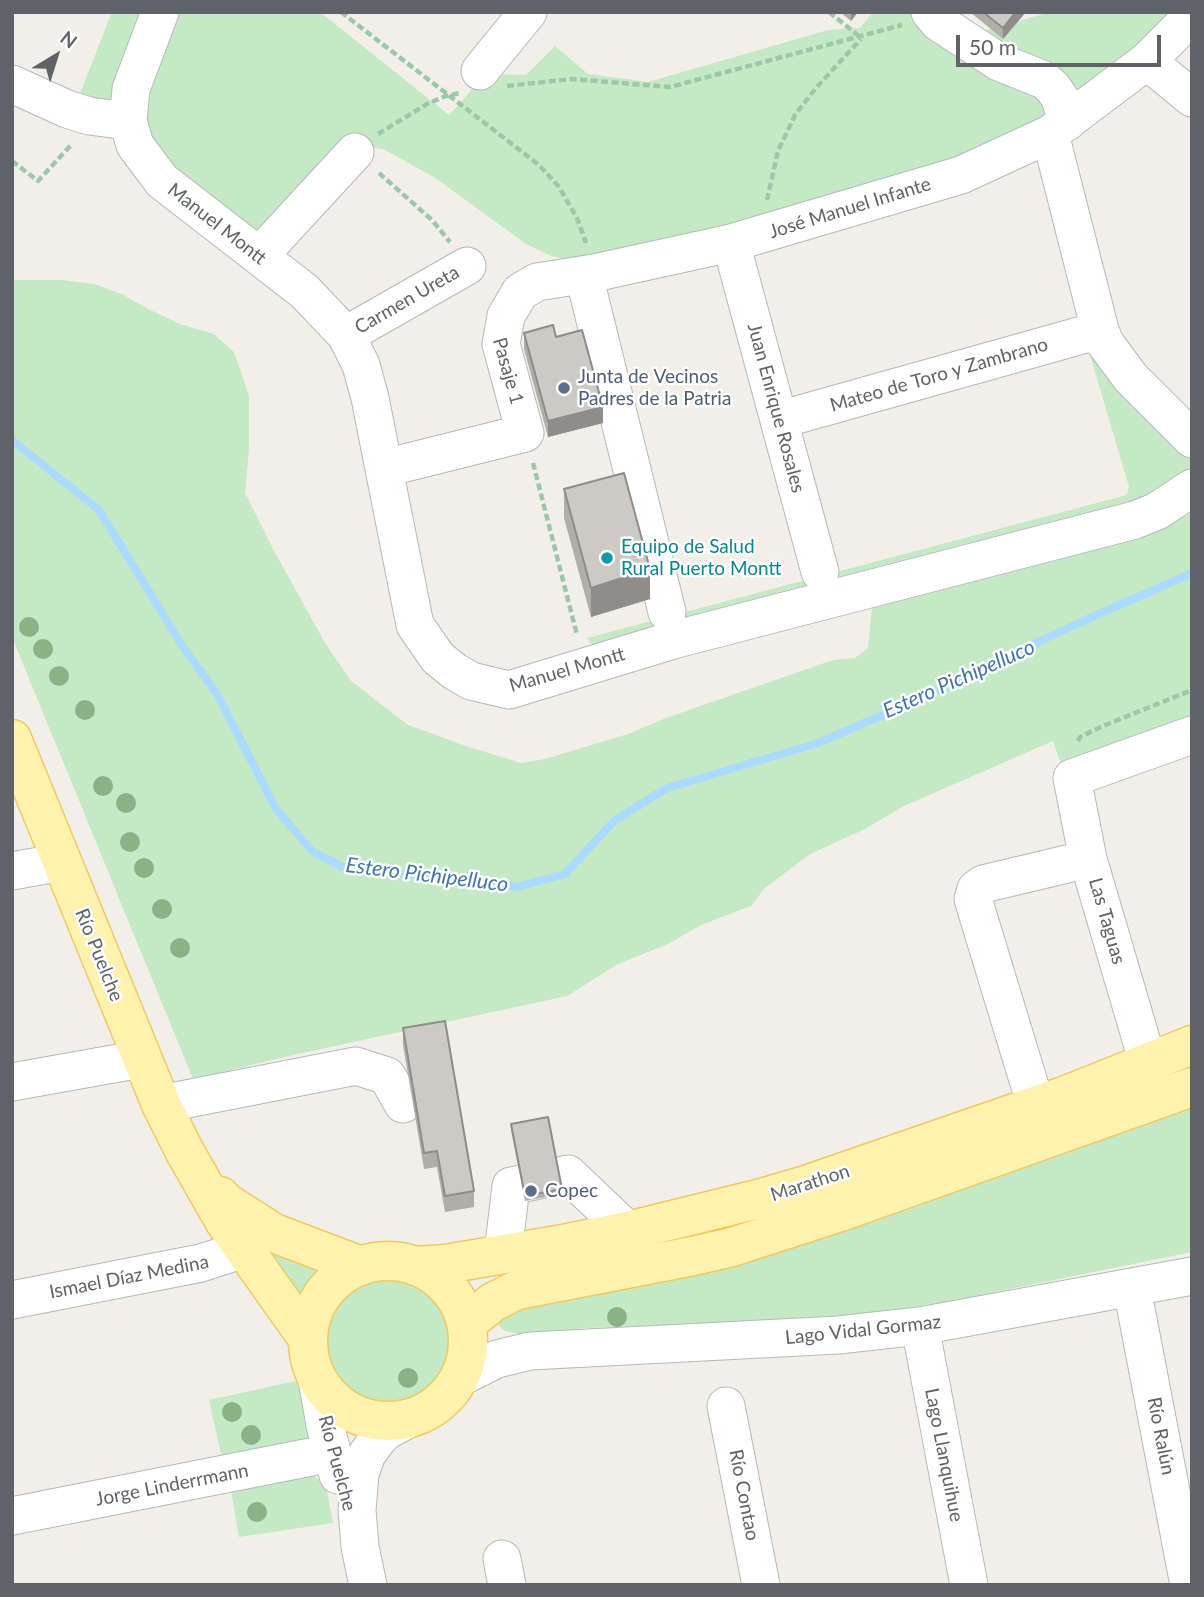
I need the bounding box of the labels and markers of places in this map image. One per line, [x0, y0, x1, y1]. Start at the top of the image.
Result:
place label: Junta de Vecinos Padres de la Patria [578, 366, 731, 410]
marker: Junta de Vecinos Padres de la Patria [556, 380, 572, 396]
place label: Equipo de Salud Rural Puerto Montt [621, 536, 781, 580]
marker: Equipo de Salud Rural Puerto Montt [599, 550, 615, 566]
place label: Copec [545, 1180, 598, 1202]
marker: Copec [523, 1183, 539, 1199]

